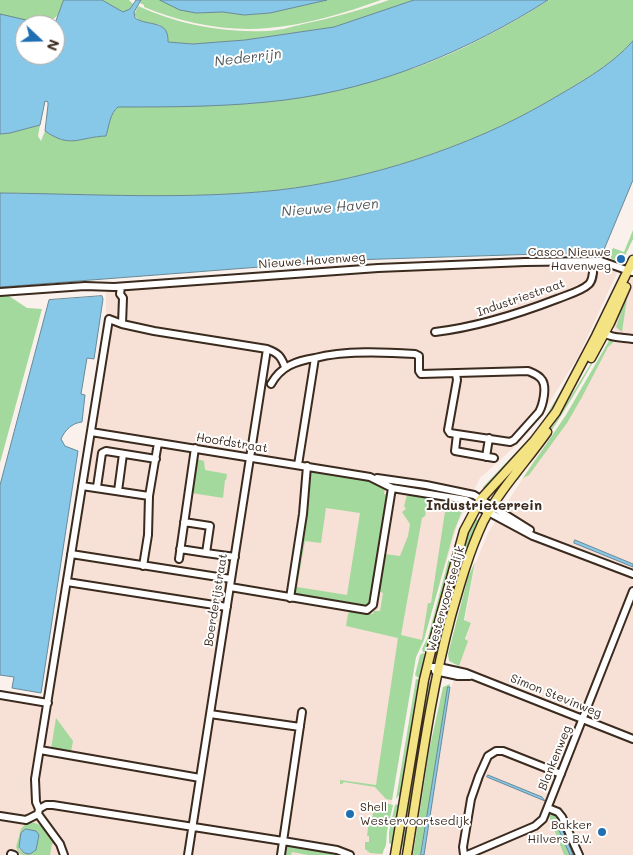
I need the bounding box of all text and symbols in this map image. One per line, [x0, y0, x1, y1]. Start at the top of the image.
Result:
north arrow [15, 15, 65, 65]
text: N [43, 37, 64, 54]
water label: Nederrijn [214, 46, 282, 70]
water label: Nieuwe Haven [281, 195, 379, 221]
place label: Casco Nieuwe Havenweg [528, 245, 611, 273]
street label: Nieuwe Havenweg [258, 250, 366, 272]
marker: Casco Nieuwe Havenweg [615, 253, 627, 265]
street label: Industriestraat [475, 276, 567, 320]
street label: Hoofdstraat [195, 430, 269, 456]
district label: Industrieterrein [426, 498, 542, 514]
street label: Westervoortsedijk [424, 544, 468, 654]
street label: Boerderijstraat [202, 552, 230, 648]
street label: Simon Stevinweg [508, 671, 604, 721]
street label: Blankenweg [535, 723, 575, 793]
place label: Shell Westervoortsedijk [360, 800, 469, 828]
marker: Shell Westervoortsedijk [344, 808, 356, 820]
place label: Bakker Hilvers B.V. [527, 818, 592, 846]
marker: Bakker Hilvers B.V. [596, 826, 608, 838]

